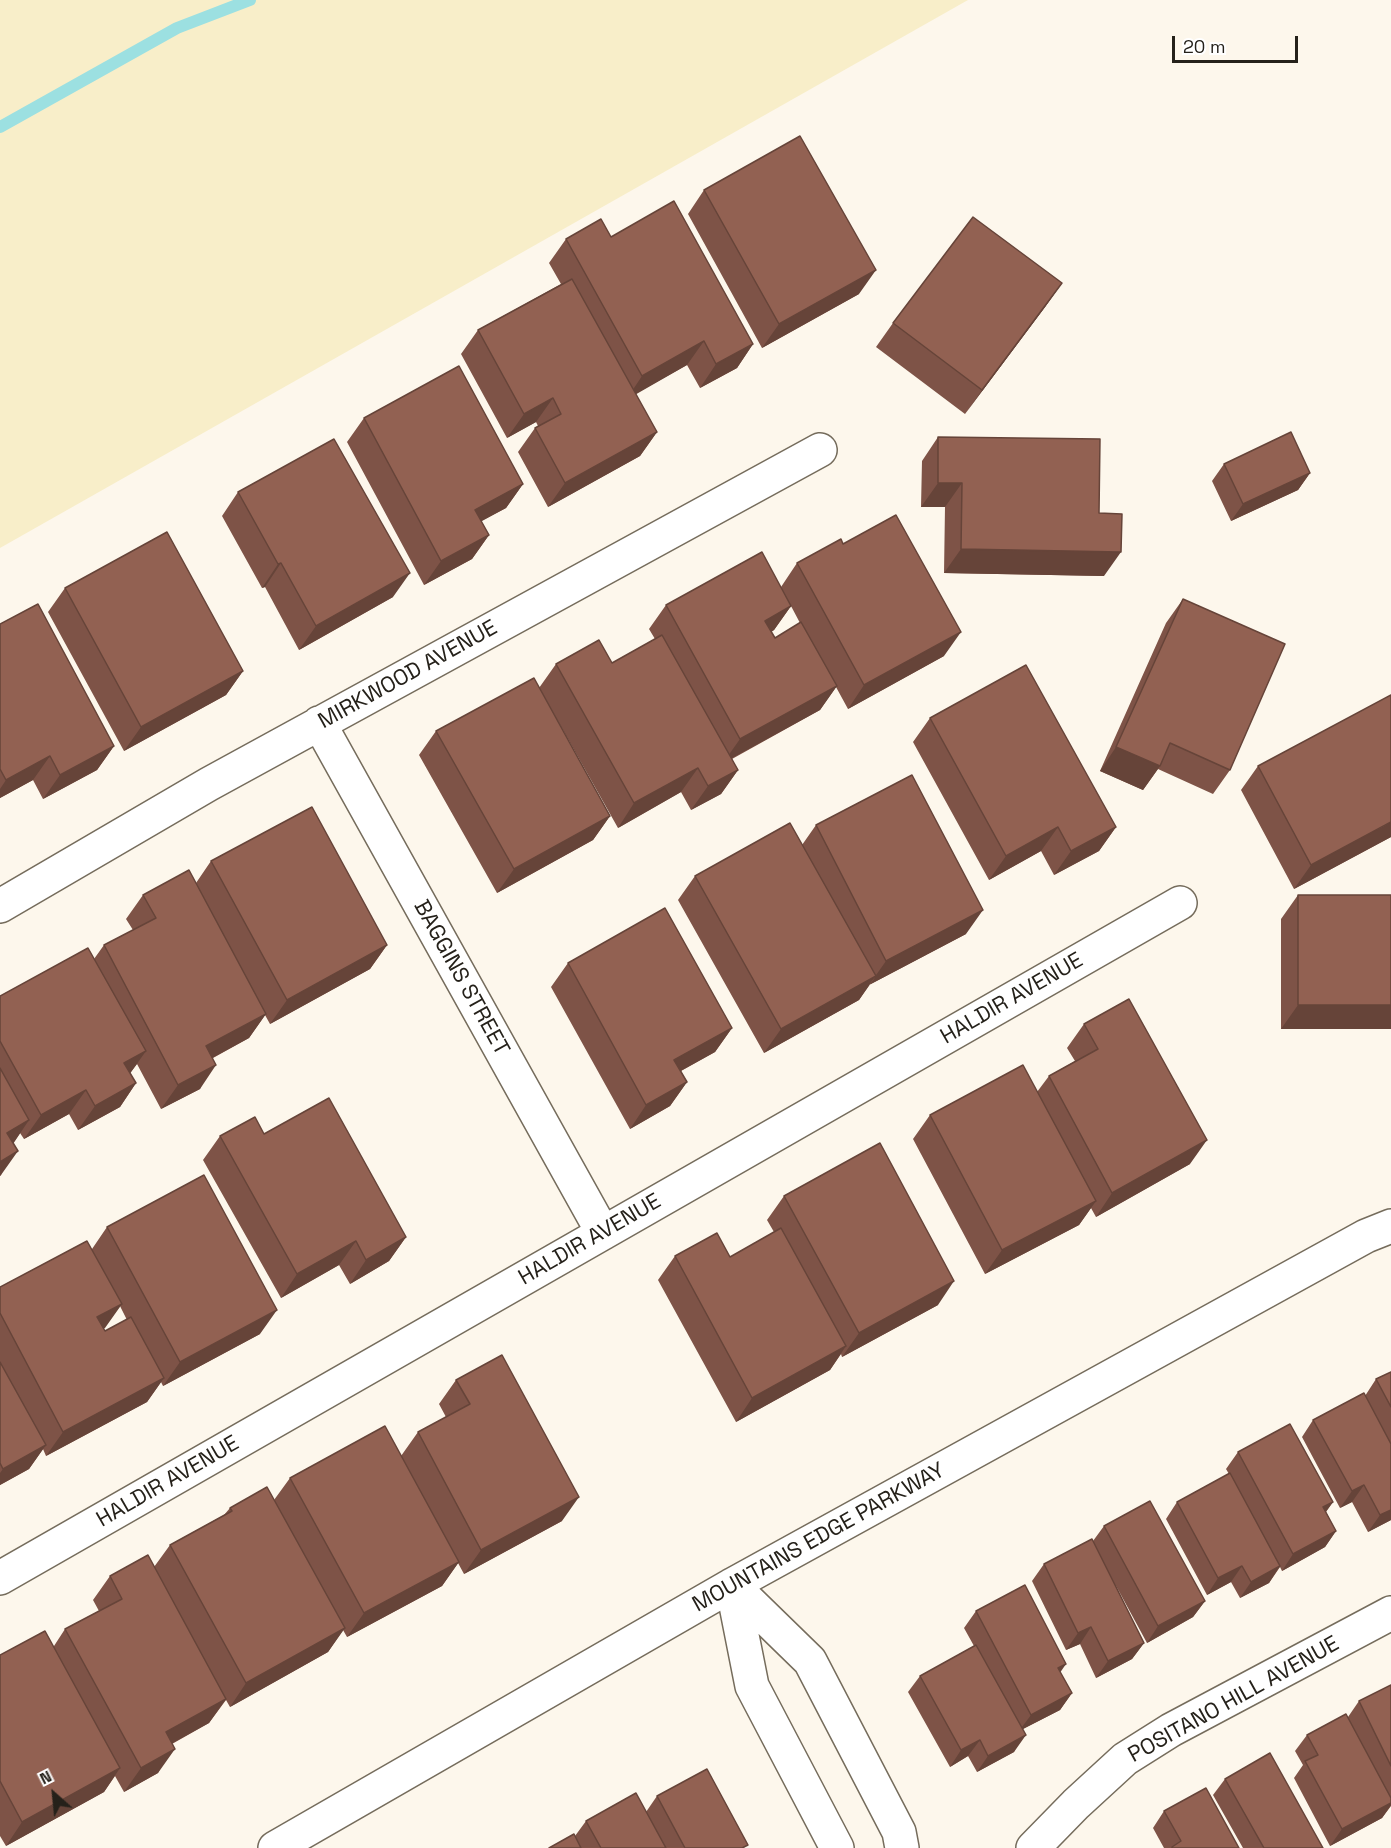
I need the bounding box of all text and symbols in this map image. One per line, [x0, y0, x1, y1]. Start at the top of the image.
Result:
scale bar [1175, 24, 1301, 62]
text: 20 m [1183, 35, 1226, 58]
street label: MIRKWOOD AVENUE [314, 615, 502, 735]
street label: BAGGINS STREET [407, 896, 515, 1060]
street label: HALDIR AVENUE [936, 948, 1088, 1050]
street label: HALDIR AVENUE [514, 1189, 666, 1291]
street label: HALDIR AVENUE [92, 1431, 244, 1533]
street label: MOUNTAINS EDGE PARKWAY [688, 1458, 950, 1618]
street label: POSITANO HILL AVENUE [1124, 1631, 1344, 1769]
north arrow [24, 1764, 84, 1824]
text: N [36, 1766, 55, 1789]

